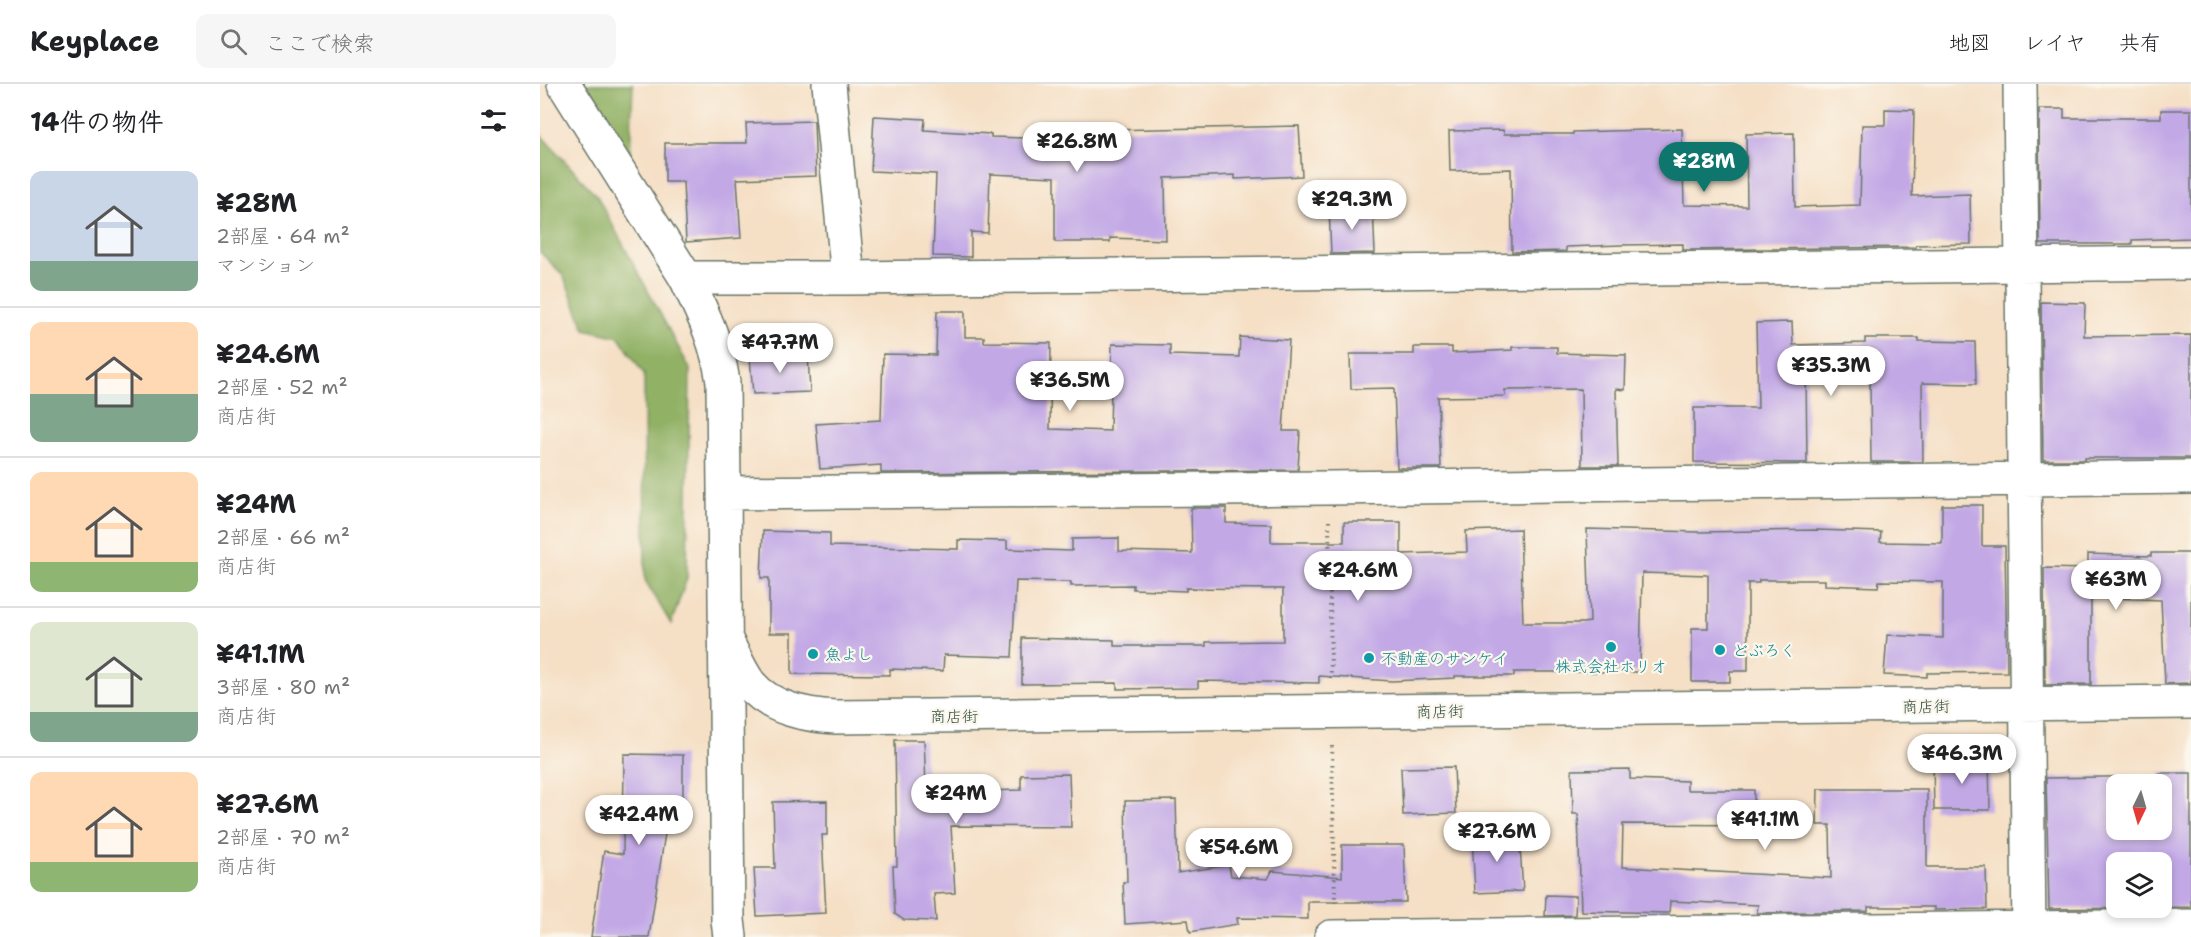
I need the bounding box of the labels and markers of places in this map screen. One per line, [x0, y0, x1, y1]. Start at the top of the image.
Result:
pin: ¥26.8M [1028, 122, 1126, 173]
pin: ¥28M [1668, 142, 1740, 193]
pin: ¥29.3M [1303, 180, 1401, 231]
pin: ¥47.7M [731, 323, 829, 374]
pin: ¥35.3M [1782, 346, 1880, 397]
pin: ¥36.5M [1021, 361, 1119, 412]
pin: ¥24.6M [1309, 551, 1407, 602]
pin: ¥63M [2080, 560, 2152, 611]
marker: 株式会社ホリオ [1604, 640, 1618, 654]
place label: どぶろく [1732, 640, 1796, 661]
marker: どぶろく [1713, 643, 1727, 657]
place label: 魚よし [825, 644, 873, 665]
marker: 魚よし [806, 647, 820, 661]
place label: 不動産のサンケイ [1381, 648, 1508, 669]
marker: 不動産のサンケイ [1362, 651, 1376, 665]
place label: 株式会社ホリオ [1555, 656, 1667, 677]
pin: ¥46.3M [1913, 734, 2011, 785]
pin: ¥24M [920, 774, 992, 825]
pin: ¥42.4M [590, 795, 688, 846]
pin: ¥41.1M [1716, 800, 1814, 851]
pin: ¥27.6M [1448, 812, 1546, 863]
pin: ¥54.6M [1190, 828, 1288, 879]

